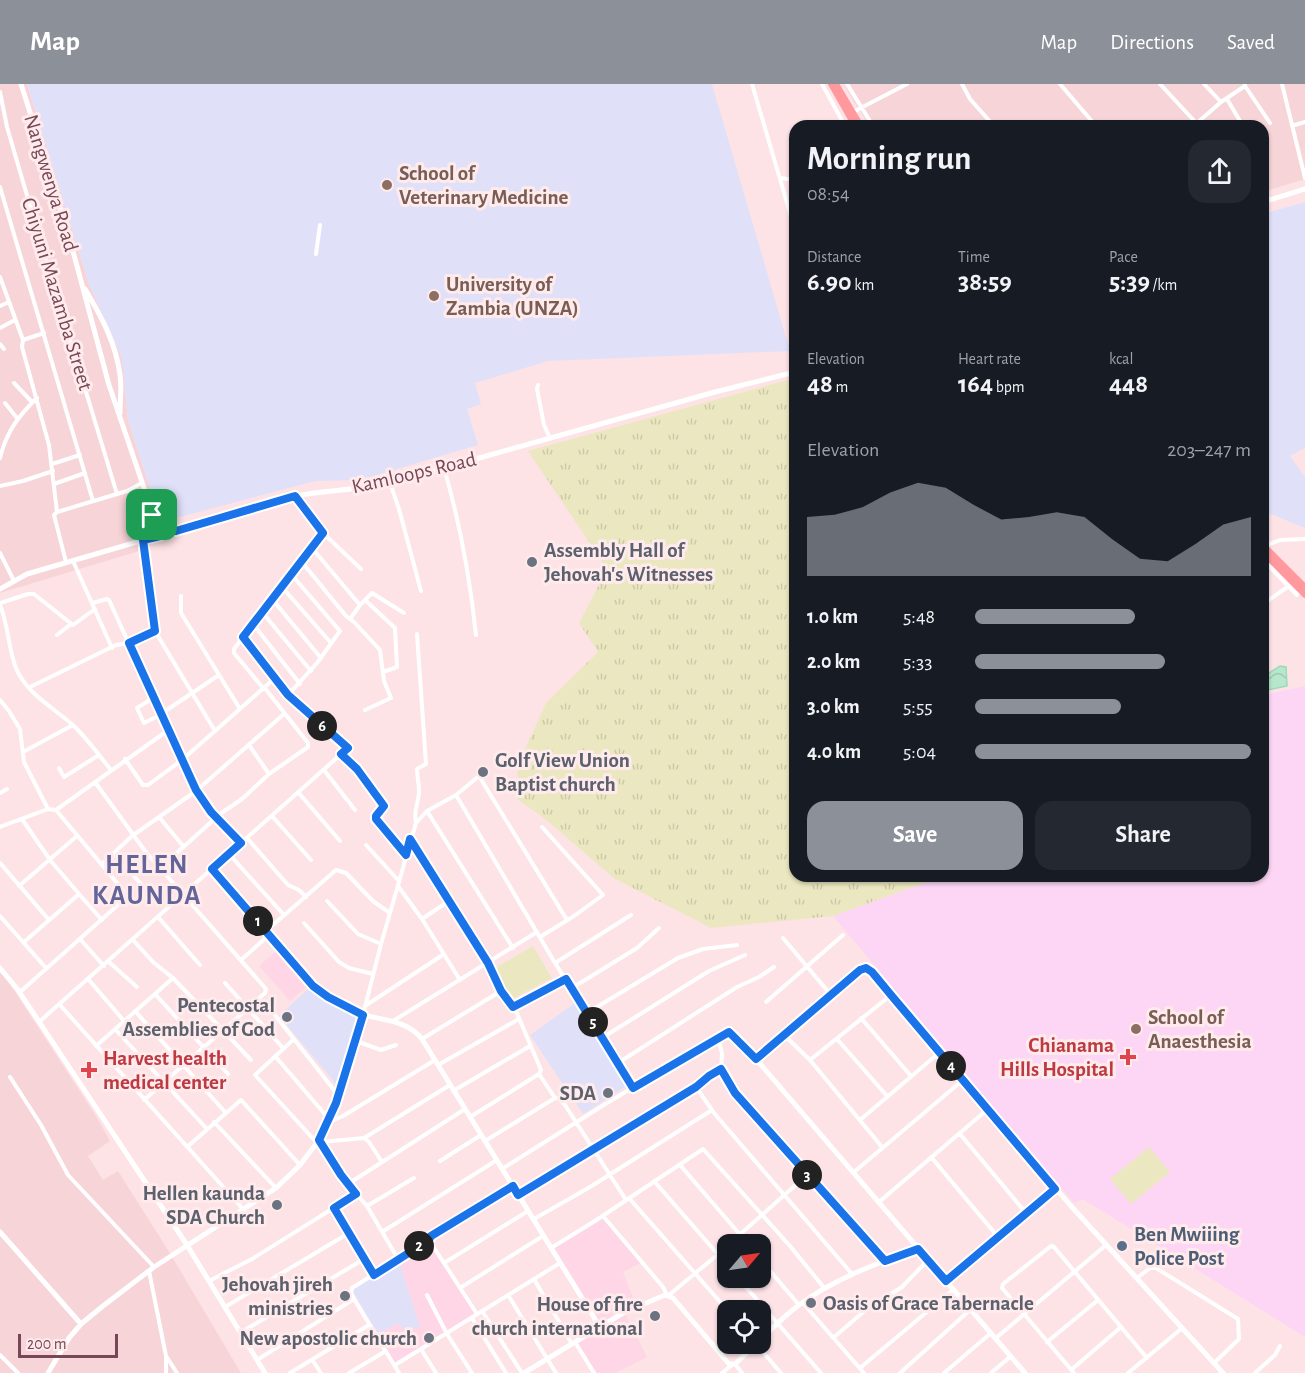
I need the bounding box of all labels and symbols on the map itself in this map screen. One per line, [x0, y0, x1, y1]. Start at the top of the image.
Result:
street label: Nangwenya Road [20, 112, 82, 254]
place label: School of Veterinary Medicine [399, 163, 568, 208]
marker: School of Veterinary Medicine [380, 178, 394, 192]
street label: Chiyuni Mazamba Street [18, 195, 96, 393]
place label: University of Zambia (UNZA) [446, 274, 579, 319]
marker: University of Zambia (UNZA) [427, 289, 441, 303]
street label: Kamloops Road [350, 448, 478, 498]
pin [126, 489, 177, 540]
place label: Assembly Hall of Jehovah's Witnesses [544, 540, 713, 585]
marker: Assembly Hall of Jehovah's Witnesses [525, 555, 539, 569]
pin: 6 [307, 711, 337, 741]
place label: Golf View Union Baptist church [495, 750, 630, 795]
marker: Golf View Union Baptist church [476, 765, 490, 779]
district label: HELEN KAUNDA [92, 851, 202, 909]
pin: 1 [243, 906, 273, 936]
place label: Pentecostal Assemblies of God [123, 995, 275, 1040]
pin: 5 [578, 1007, 608, 1037]
place label: School of Anaesthesia [1148, 1007, 1252, 1052]
marker: Pentecostal Assemblies of God [280, 1010, 294, 1024]
marker: School of Anaesthesia [1129, 1022, 1143, 1036]
place label: Chianama Hills Hospital [1000, 1035, 1114, 1080]
place label: Harvest health medical center [103, 1048, 227, 1093]
marker: Chianama Hills Hospital [1119, 1048, 1137, 1066]
pin: 4 [936, 1051, 966, 1081]
marker: Harvest health medical center [80, 1061, 98, 1079]
place label: SDA [560, 1083, 596, 1104]
marker: SDA [601, 1086, 615, 1100]
pin: 3 [792, 1160, 822, 1190]
place label: Hellen kaunda SDA Church [142, 1183, 265, 1228]
marker: Hellen kaunda SDA Church [270, 1198, 284, 1212]
place label: Ben Mwiiing Police Post [1134, 1224, 1240, 1269]
pin: 2 [404, 1231, 434, 1261]
north arrow [717, 1234, 771, 1288]
marker: Ben Mwiiing Police Post [1115, 1239, 1129, 1253]
place label: Jehovah jireh ministries [222, 1274, 333, 1319]
marker: Jehovah jireh ministries [338, 1289, 352, 1303]
place label: Oasis of Grace Tabernacle [823, 1293, 1034, 1314]
place label: House of fire church international [472, 1294, 643, 1339]
marker: Oasis of Grace Tabernacle [804, 1296, 818, 1310]
marker: House of fire church international [648, 1309, 662, 1323]
place label: New apostolic church [240, 1328, 417, 1349]
scale bar [18, 1331, 118, 1358]
marker: New apostolic church [422, 1331, 436, 1345]

